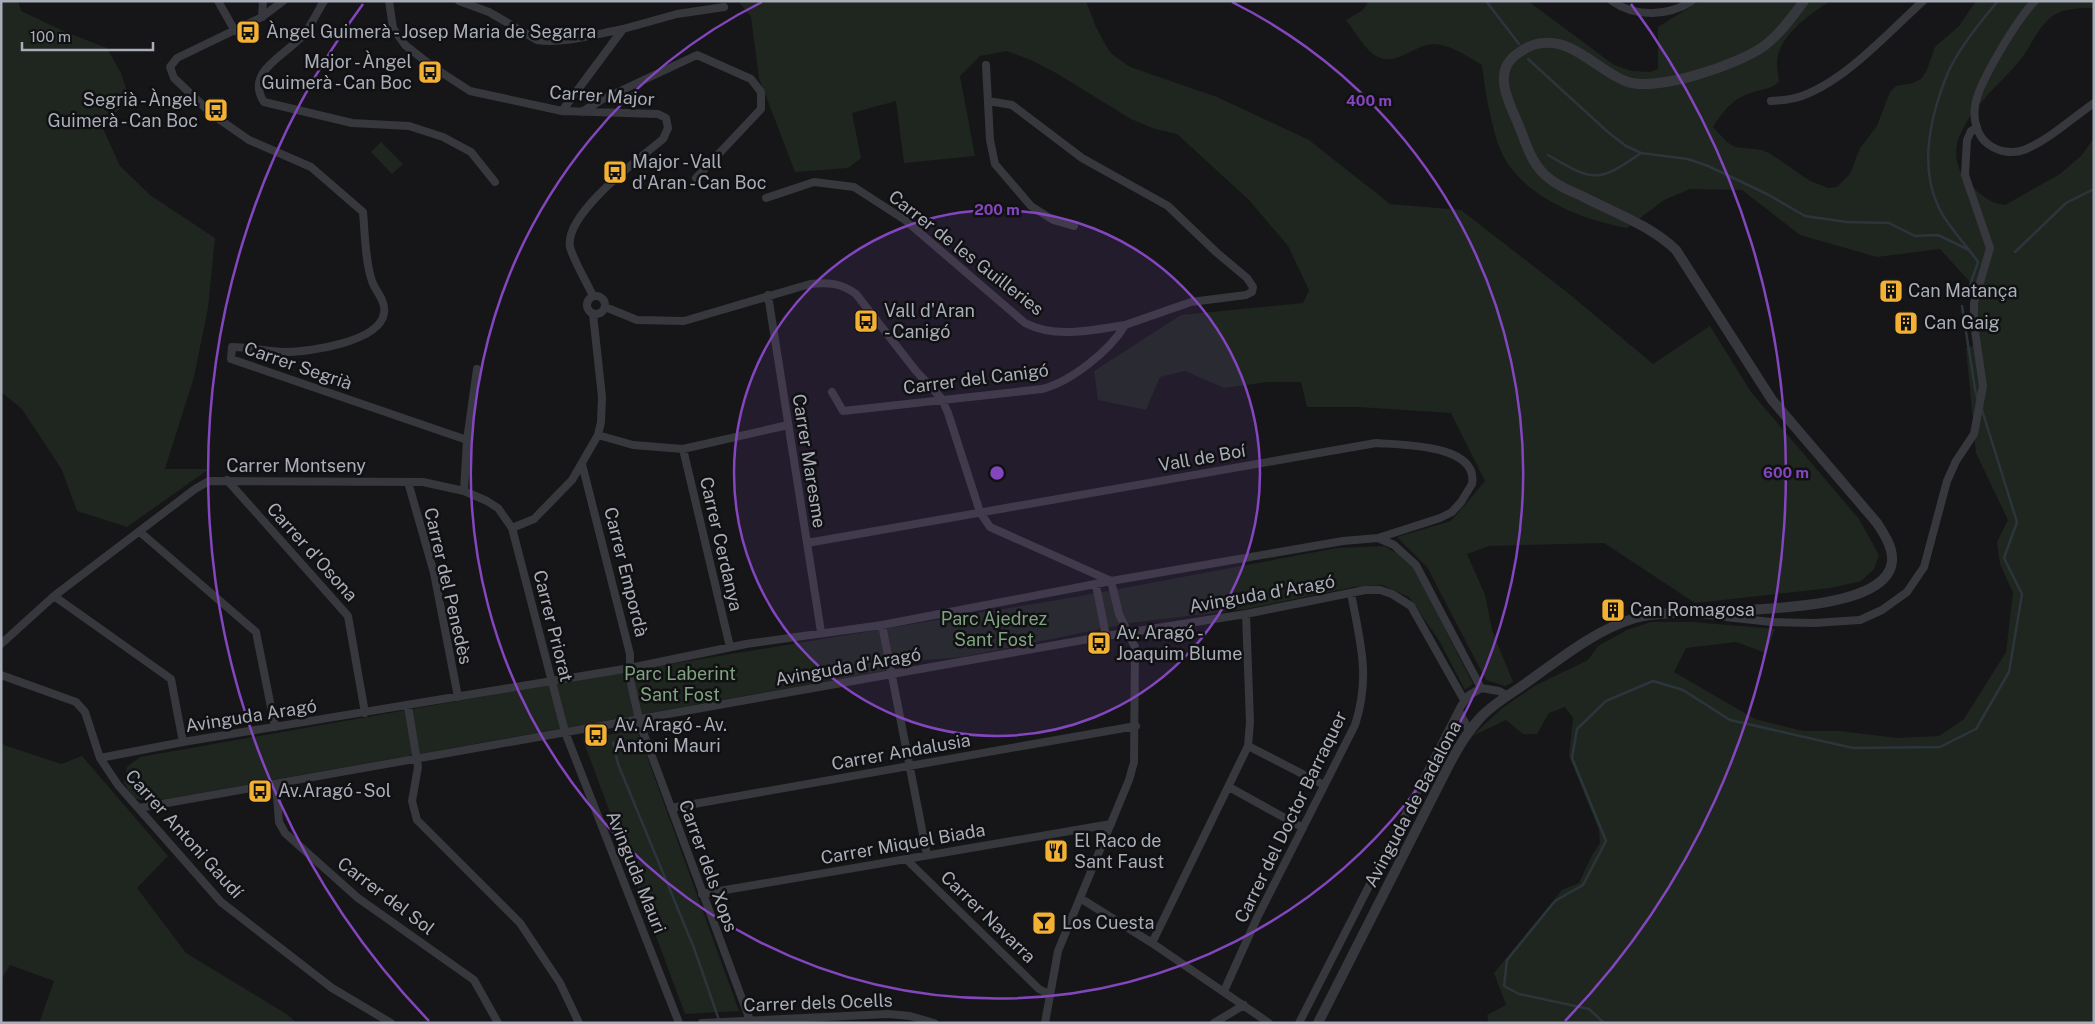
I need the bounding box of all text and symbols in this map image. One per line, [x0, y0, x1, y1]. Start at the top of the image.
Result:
bus stop icon: Àngel Guimerà - Josep Maria de Segarra [235, 19, 261, 45]
scale bar [22, 20, 154, 52]
place label: Àngel Guimerà - Josep Maria de Segarra [266, 20, 596, 42]
text: 100 m [30, 28, 71, 45]
place label: Major - Àngel Guimerà - Can Boc [262, 50, 412, 93]
bus stop icon: Major - Àngel Guimerà - Can Boc [417, 59, 443, 85]
street label: Carrer Major [549, 81, 655, 110]
place label: Segrià - Àngel Guimerà - Can Boc [48, 88, 198, 131]
text: 400 m [1346, 92, 1392, 109]
bus stop icon: Segrià - Àngel Guimerà - Can Boc [203, 97, 229, 123]
place label: Major - Vall d'Aran - Can Boc [632, 151, 767, 193]
bus stop icon: Major - Vall d'Aran - Can Boc [602, 159, 628, 185]
street label: Carrer de les Guilleries [885, 186, 1048, 320]
text: 200 m [974, 201, 1020, 218]
building icon: Can Matança [1878, 278, 1904, 304]
place label: Can Matança [1908, 280, 2017, 301]
place label: Vall d'Aran - Canigó [884, 300, 975, 342]
bus stop icon: Vall d'Aran - Canigó [853, 308, 879, 334]
building icon: Can Gaig [1893, 310, 1919, 336]
place label: Can Gaig [1924, 312, 2000, 333]
street label: Carrer Segrià [242, 337, 355, 394]
street label: Carrer del Canigó [902, 359, 1050, 398]
street label: Carrer Maresme [789, 392, 830, 529]
street label: Vall de Boí [1157, 439, 1248, 475]
street label: Carrer Montseny [226, 455, 366, 476]
centre of rings [988, 464, 1006, 482]
text: 600 m [1763, 464, 1809, 481]
street label: Carrer Cerdanya [696, 475, 747, 613]
street label: Carrer d'Osona [263, 498, 362, 605]
street label: Carrer del Penedès [420, 505, 477, 666]
street label: Carrer Empordà [600, 505, 653, 639]
street label: Carrer Priorat [529, 568, 577, 684]
street label: Avinguda d'Aragó [1187, 570, 1336, 617]
building icon: Can Romagosa [1600, 597, 1626, 623]
place label: Can Romagosa [1630, 599, 1755, 620]
park label: Parc Ajedrez Sant Fost [941, 608, 1047, 650]
place label: Av. Aragó - Joaquim Blume [1116, 622, 1242, 664]
bus stop icon: Av. Aragó - Joaquim Blume [1086, 630, 1112, 656]
street label: Avinguda d'Aragó [773, 643, 922, 690]
park label: Parc Laberint Sant Fost [624, 663, 736, 705]
street label: Avinguda Aragó [184, 695, 318, 736]
street label: Carrer del Doctor Barraquer [1230, 708, 1351, 926]
place label: Av. Aragó - Av. Antoni Mauri [614, 714, 727, 756]
street label: Avinguda de Badalona [1360, 717, 1465, 891]
bus stop icon: Av. Aragó - Av. Antoni Mauri [583, 722, 609, 748]
street label: Carrer Andalusia [830, 729, 972, 774]
street label: Carrer Antoni Gaudí [121, 765, 248, 903]
bus stop icon: Av.Aragó - Sol [247, 778, 273, 804]
place label: Av.Aragó - Sol [278, 780, 391, 801]
street label: Carrer dels Xops [675, 797, 742, 935]
street label: Avinguda Mauri [602, 808, 671, 936]
street label: Carrer Miquel Biada [819, 819, 987, 868]
place label: El Raco de Sant Faust [1074, 830, 1164, 872]
restaurant icon: El Raco de Sant Faust [1043, 838, 1069, 864]
street label: Carrer del Sol [334, 852, 439, 939]
street label: Carrer Navarra [937, 866, 1040, 967]
bar icon: Los Cuesta [1031, 910, 1057, 936]
place label: Los Cuesta [1062, 912, 1154, 933]
street label: Carrer dels Ocells [743, 989, 893, 1016]

